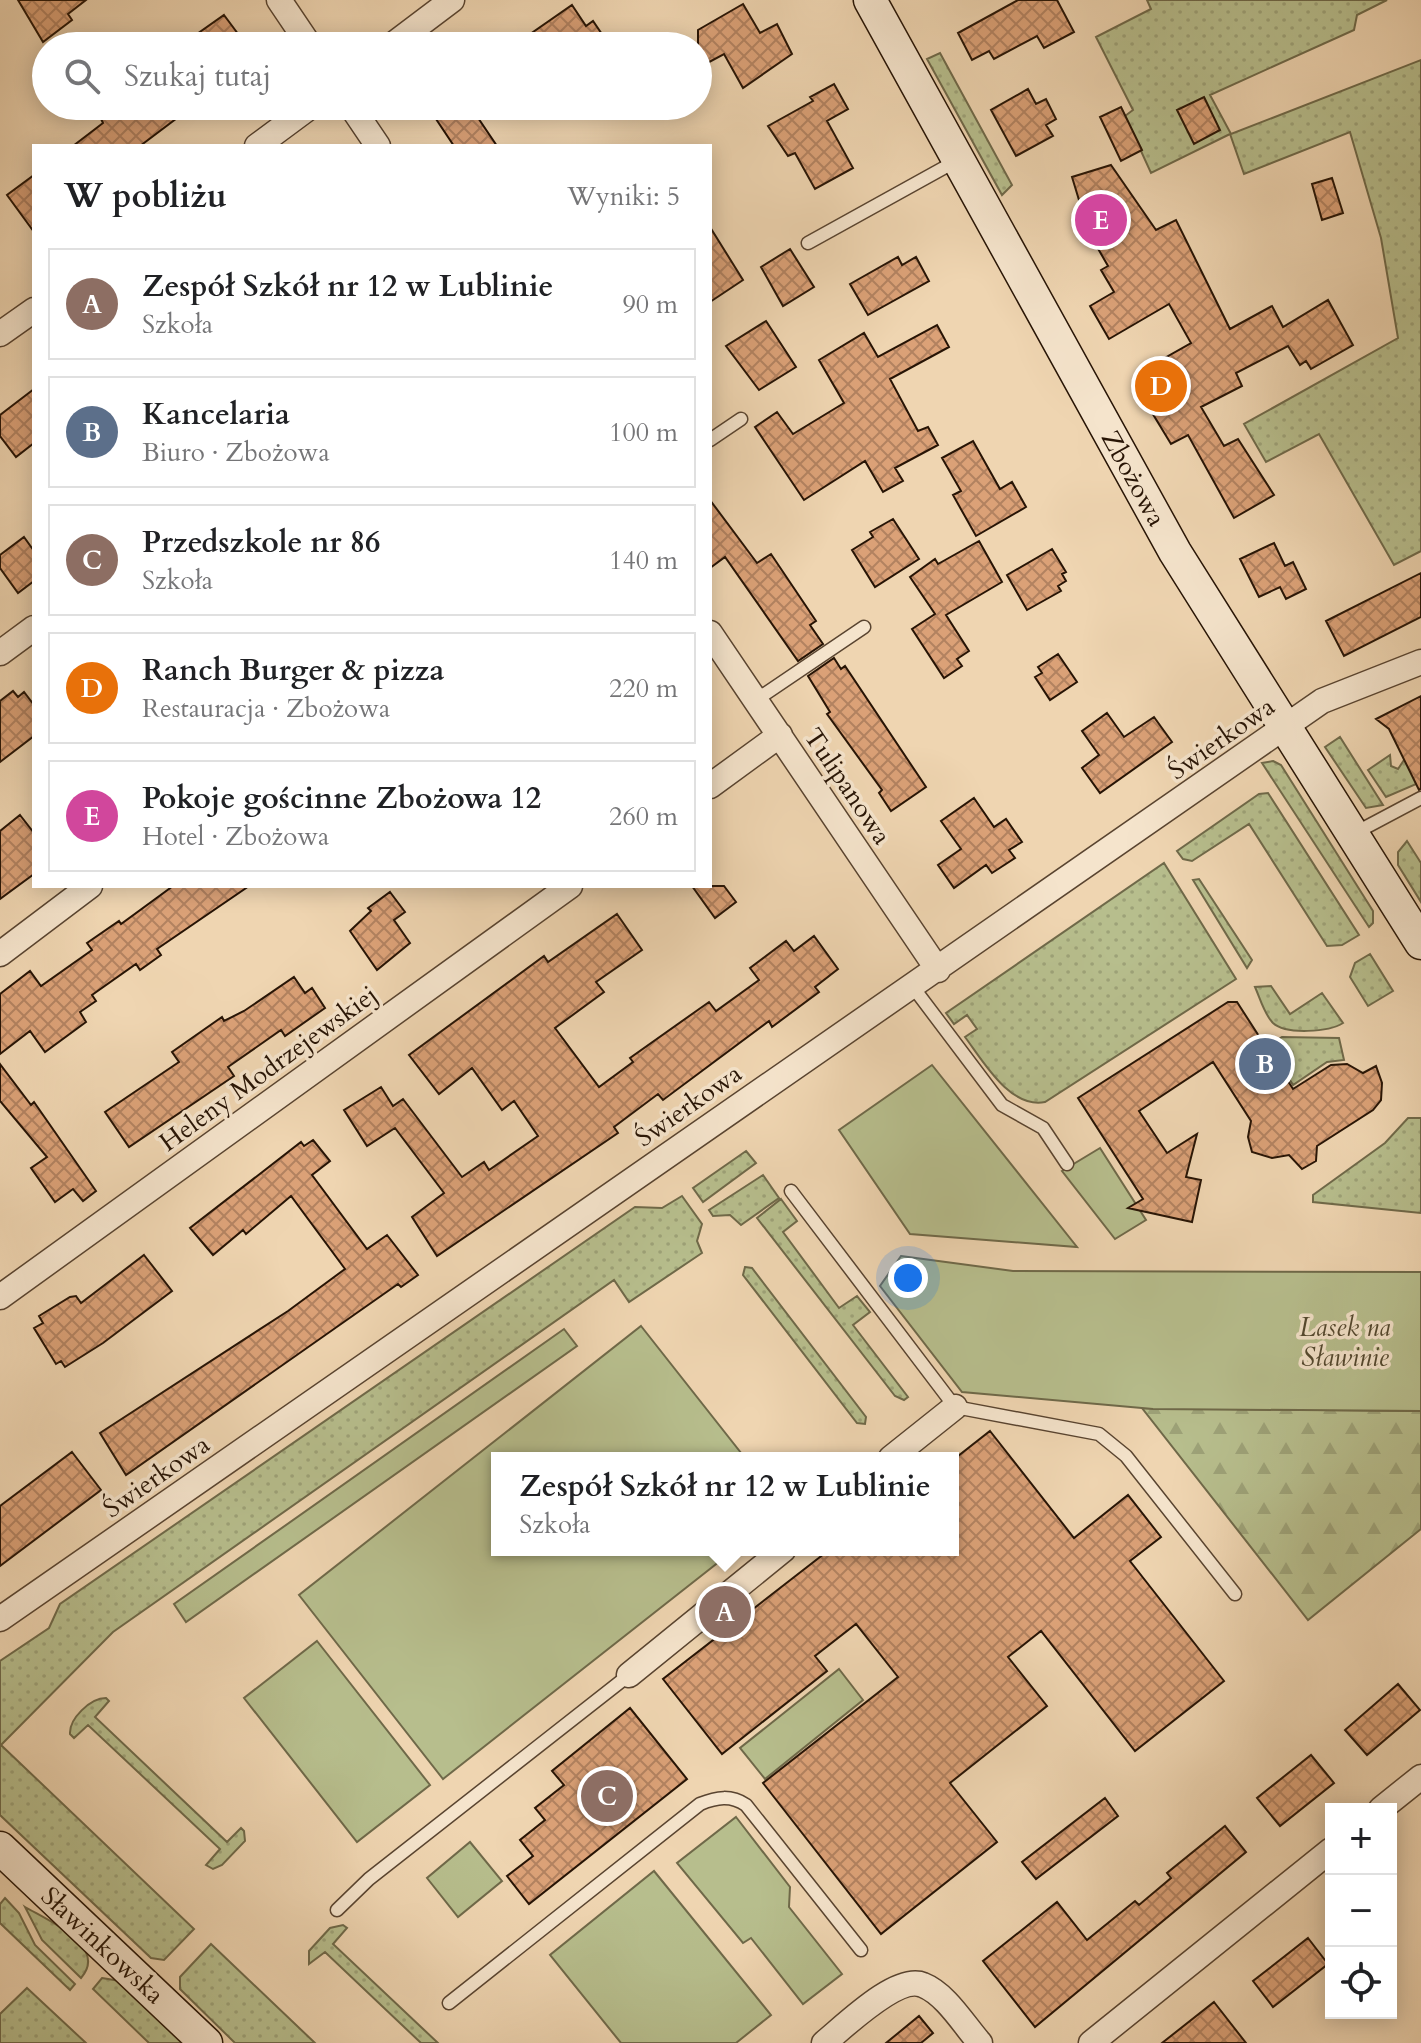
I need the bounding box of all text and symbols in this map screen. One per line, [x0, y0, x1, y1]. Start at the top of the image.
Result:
search box [32, 32, 712, 120]
icon: search [60, 54, 104, 98]
text: Szukaj tutaj [124, 56, 271, 97]
text: W pobliżu [64, 173, 227, 219]
text: Wyniki: 5 [567, 179, 680, 214]
pin: E [1075, 190, 1127, 250]
text: Zespół Szkół nr 12 w Lublinie [142, 266, 553, 307]
text: A [82, 287, 102, 322]
text: 90 m [622, 287, 678, 322]
text: Szkoła [142, 307, 213, 342]
pin: D [1135, 356, 1187, 416]
text: Kancelaria [142, 394, 290, 435]
text: B [83, 415, 101, 450]
text: 100 m [609, 415, 678, 450]
street label: Zbożowa [1093, 424, 1174, 532]
text: Biuro · Zbożowa [142, 435, 330, 470]
text: Przedszkole nr 86 [142, 522, 380, 563]
text: C [82, 543, 102, 578]
text: 140 m [609, 543, 678, 578]
text: Szkoła [142, 563, 213, 598]
text: Ranch Burger & pizza [142, 650, 444, 691]
text: D [81, 671, 103, 706]
text: 220 m [609, 671, 678, 706]
street label: Świerkowa [1161, 689, 1282, 788]
text: Restauracja · Zbożowa [142, 691, 390, 726]
street label: Tulipanowa [796, 721, 899, 851]
text: Pokoje gościnne Zbożowa 12 [142, 778, 541, 819]
text: E [84, 799, 100, 834]
text: 260 m [609, 799, 678, 834]
text: Hotel · Zbożowa [142, 819, 329, 854]
street label: Heleny Modrzejewskiej [152, 977, 384, 1159]
pin: B [1239, 1034, 1291, 1094]
street label: Świerkowa [628, 1056, 749, 1155]
your location [888, 1258, 928, 1298]
park label: Lasek na Sławinie [1299, 1310, 1391, 1375]
street label: Świerkowa [96, 1427, 217, 1526]
popup [491, 1452, 959, 1556]
text: Zespół Szkół nr 12 w Lublinie [519, 1466, 931, 1507]
text: Szkoła [519, 1507, 590, 1542]
pin: A [699, 1582, 751, 1642]
pin: C [581, 1766, 633, 1826]
map controls [1325, 1803, 1397, 2019]
button: + [1325, 1803, 1397, 1875]
button: − [1325, 1875, 1397, 1947]
street label: Sławinkowska [33, 1879, 172, 2012]
button: locate [1325, 1947, 1397, 2019]

